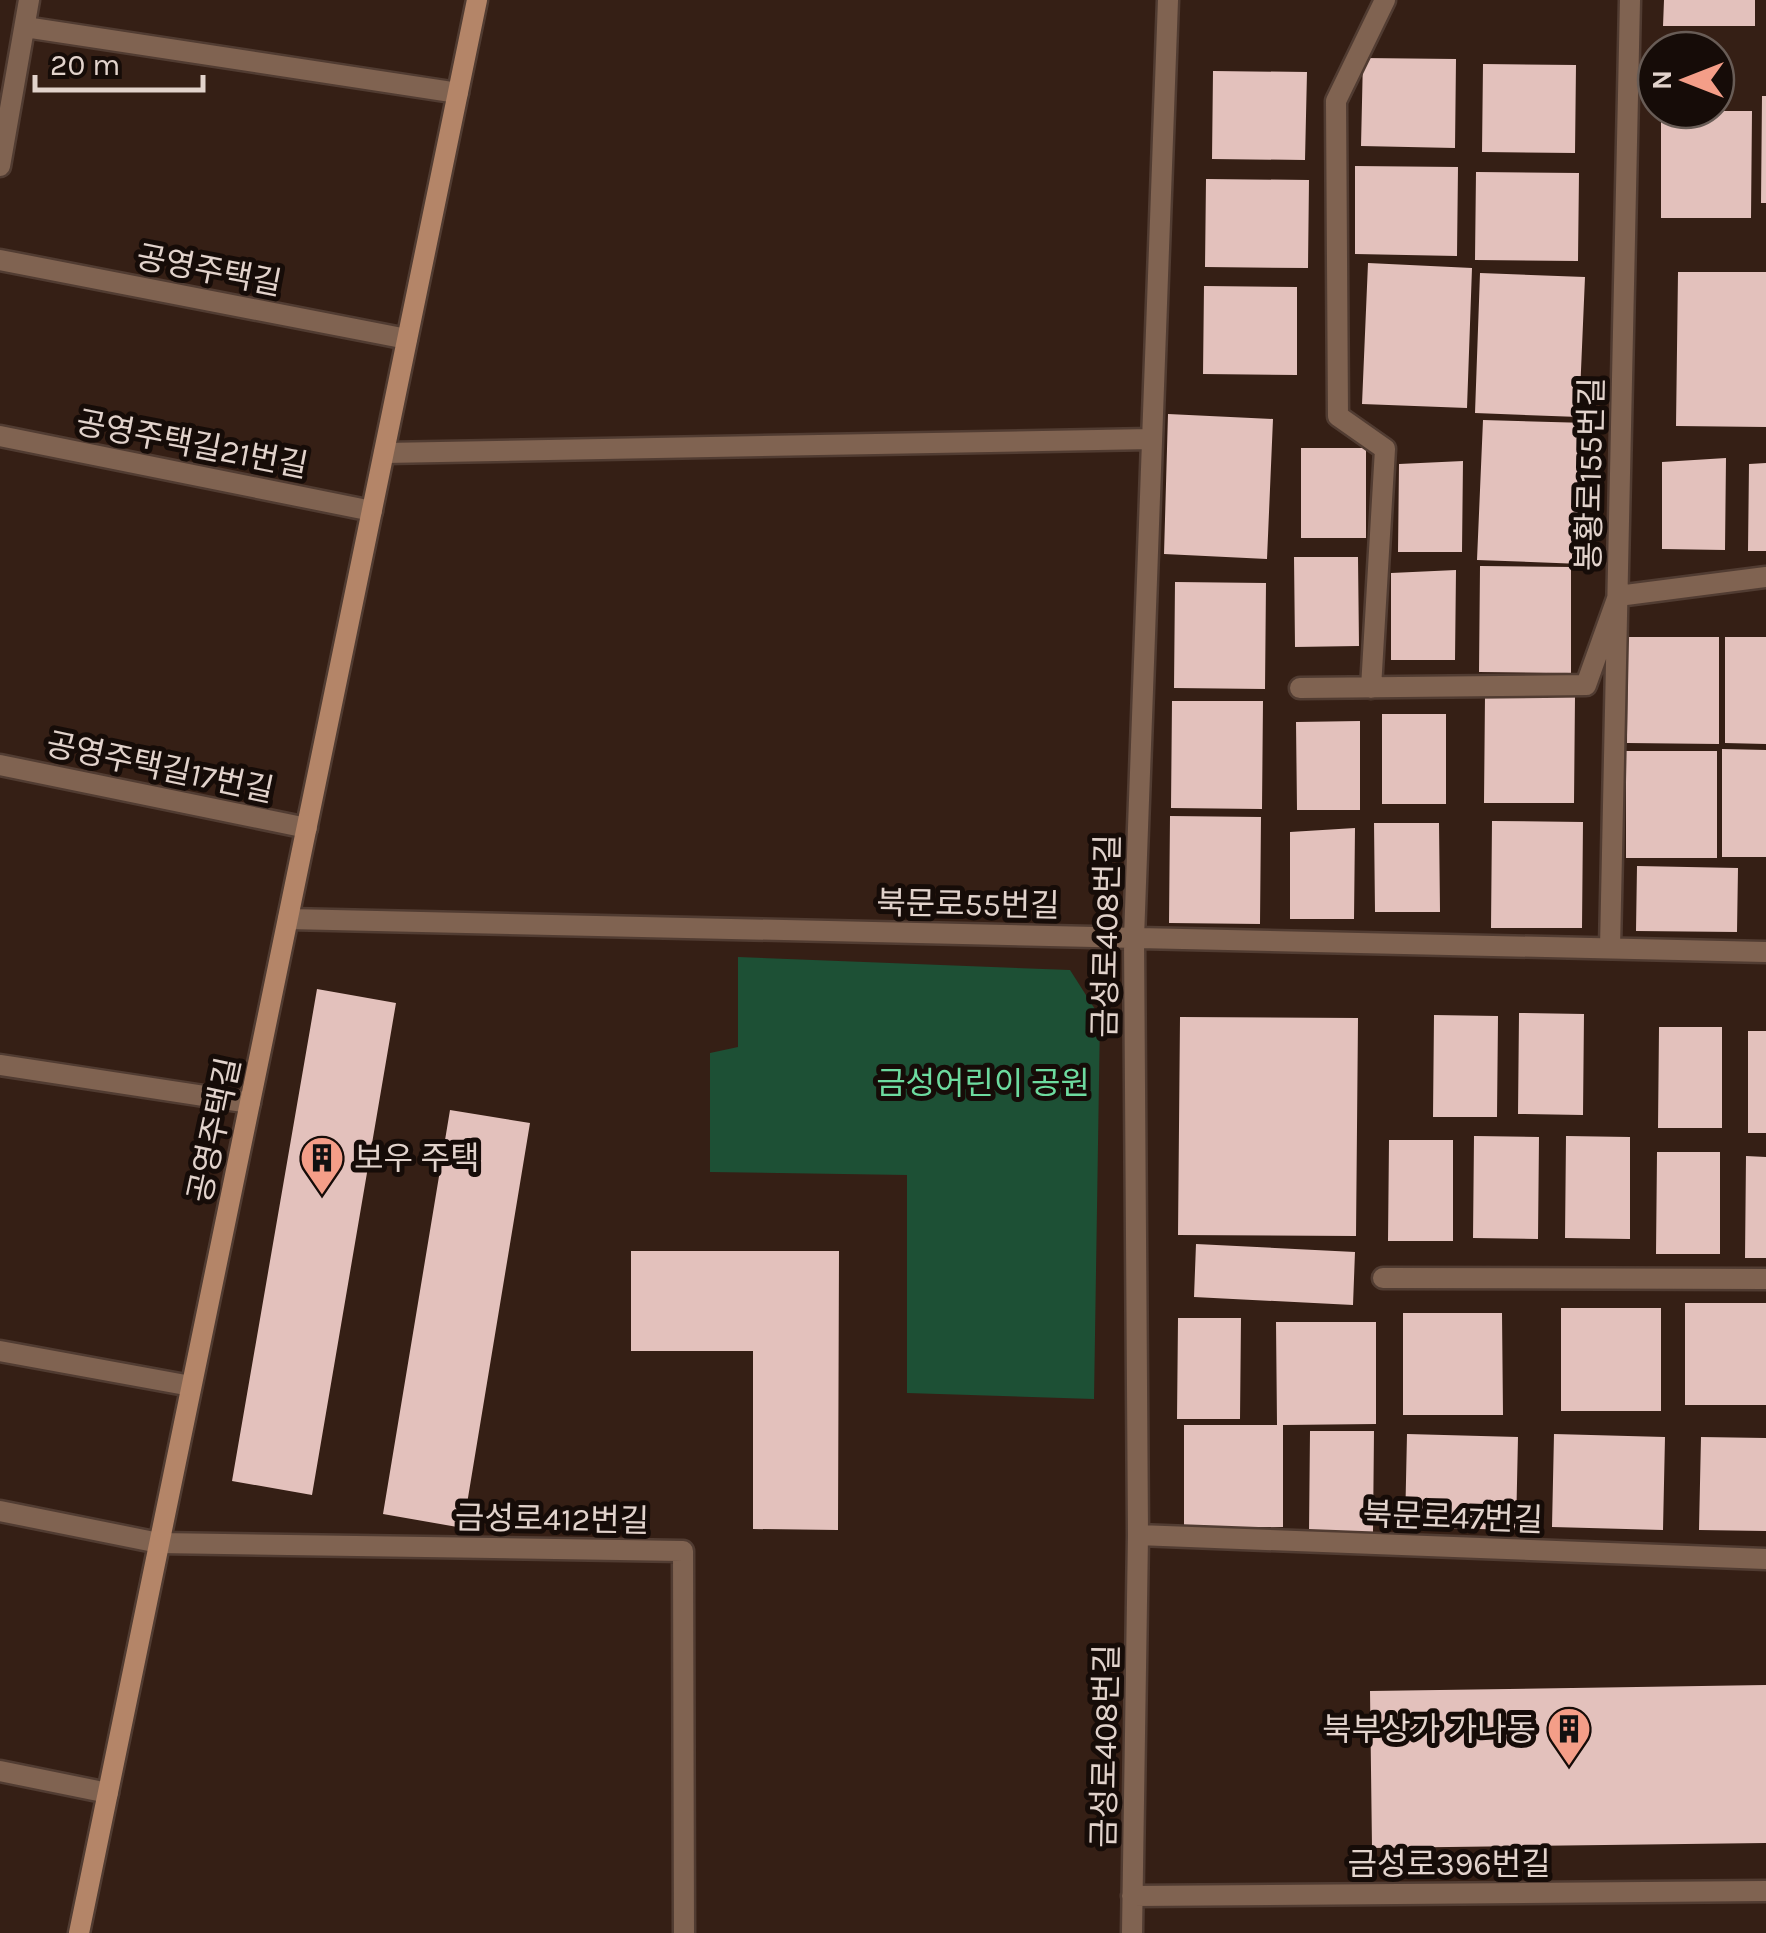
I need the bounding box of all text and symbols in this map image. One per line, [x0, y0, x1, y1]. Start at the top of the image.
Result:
scale bar [35, 30, 202, 92]
north arrow [1636, 30, 1736, 130]
text: 20 m [50, 47, 120, 83]
text: N [1645, 70, 1678, 90]
street label: 공영주택길 [133, 238, 285, 303]
street label: 봉황로155번길 [1570, 377, 1611, 571]
street label: 공영주택길21번길 [73, 404, 311, 485]
street label: 공영주택길17번길 [43, 725, 277, 810]
street label: 금성로408번길 [1086, 834, 1127, 1038]
street label: 북문로55번길 [876, 884, 1060, 925]
street label: 공영주택길 [181, 1054, 248, 1206]
park label: 금성어린이 공원 [876, 1065, 1090, 1102]
building icon: 보우 주택 [299, 1135, 345, 1196]
place label: 보우 주택 [354, 1140, 479, 1177]
street label: 북문로47번길 [1362, 1496, 1544, 1539]
street label: 금성로412번길 [455, 1499, 649, 1540]
street label: 금성로408번길 [1085, 1644, 1126, 1848]
building icon: 북부상가 가나동 [1546, 1706, 1592, 1767]
place label: 북부상가 가나동 [1322, 1711, 1536, 1748]
street label: 금성로396번길 [1348, 1846, 1550, 1883]

